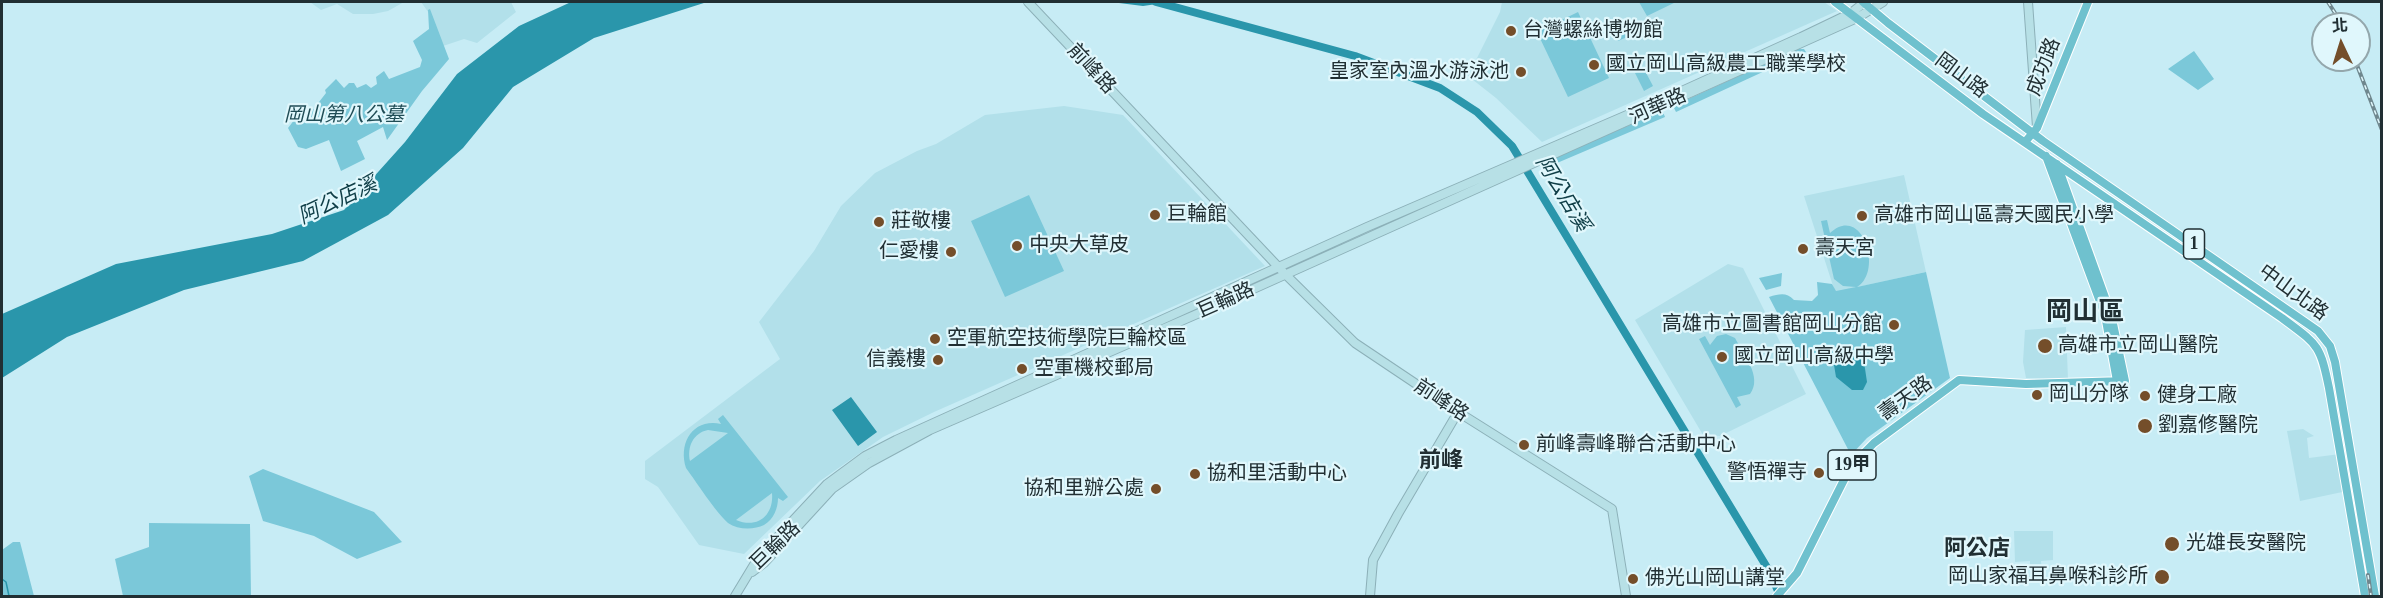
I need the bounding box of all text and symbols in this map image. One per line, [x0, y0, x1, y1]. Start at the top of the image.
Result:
north arrow [2311, 12, 2371, 72]
text: 北 [2331, 17, 2348, 35]
place label: 台灣螺絲博物館 [1523, 19, 1663, 43]
marker: 台灣螺絲博物館 [1504, 24, 1518, 38]
street label: 成功路 [2022, 35, 2066, 99]
street label: 前峰路 [1062, 39, 1120, 99]
street label: 岡山路 [1930, 48, 1992, 104]
place label: 國立岡山高級農工職業學校 [1606, 53, 1846, 77]
marker: 國立岡山高級農工職業學校 [1587, 58, 1601, 72]
place label: 皇家室內溫水游泳池 [1329, 60, 1509, 84]
marker: 皇家室內溫水游泳池 [1514, 65, 1528, 79]
street label: 河華路 [1626, 84, 1690, 130]
park label: 岡山第八公墓 [284, 104, 404, 128]
water label: 阿公店溪 [1530, 152, 1594, 236]
water label: 阿公店溪 [295, 172, 381, 230]
place label: 巨輪館 [1167, 203, 1227, 227]
place label: 高雄市岡山區壽天國民小學 [1874, 204, 2114, 228]
marker: 巨輪館 [1148, 208, 1162, 222]
marker: 高雄市岡山區壽天國民小學 [1855, 209, 1869, 223]
place label: 莊敬樓 [891, 210, 951, 234]
marker: 莊敬樓 [872, 215, 886, 229]
road number: 1 [2184, 229, 2204, 259]
place label: 中央大草皮 [1029, 234, 1129, 258]
place label: 壽天宮 [1815, 237, 1875, 261]
marker: 中央大草皮 [1010, 239, 1024, 253]
place label: 仁愛樓 [879, 240, 939, 264]
marker: 壽天宮 [1796, 242, 1810, 256]
marker: 仁愛樓 [944, 245, 958, 259]
street label: 中山北路 [2254, 260, 2332, 326]
street label: 巨輪路 [1194, 278, 1258, 324]
district label: 岡山區 [2046, 297, 2124, 329]
place label: 高雄市立圖書館岡山分館 [1662, 313, 1882, 337]
marker: 高雄市立圖書館岡山分館 [1887, 318, 1901, 332]
place label: 空軍航空技術學院巨輪校區 [947, 327, 1187, 351]
marker: 空軍航空技術學院巨輪校區 [928, 332, 942, 346]
place label: 高雄市立岡山醫院 [2058, 334, 2218, 358]
marker: 高雄市立岡山醫院 [2036, 337, 2054, 355]
place label: 國立岡山高級中學 [1734, 345, 1894, 369]
place label: 信義樓 [866, 348, 926, 372]
marker: 國立岡山高級中學 [1715, 350, 1729, 364]
marker: 信義樓 [931, 353, 945, 367]
place label: 空軍機校郵局 [1034, 357, 1154, 381]
marker: 空軍機校郵局 [1015, 362, 1029, 376]
street label: 壽天路 [1875, 372, 1937, 426]
street label: 前峰路 [1409, 375, 1473, 427]
place label: 岡山分隊 [2049, 383, 2129, 407]
place label: 健身工廠 [2157, 384, 2237, 408]
marker: 岡山分隊 [2030, 388, 2044, 402]
marker: 健身工廠 [2138, 389, 2152, 403]
place label: 劉嘉修醫院 [2158, 414, 2258, 438]
marker: 劉嘉修醫院 [2136, 417, 2154, 435]
place label: 前峰壽峰聯合活動中心 [1536, 433, 1736, 457]
marker: 前峰壽峰聯合活動中心 [1517, 438, 1531, 452]
district label: 前峰 [1419, 448, 1463, 474]
road number: 19甲 [1828, 450, 1876, 480]
place label: 警悟禪寺 [1727, 461, 1807, 485]
place label: 協和里活動中心 [1207, 462, 1347, 486]
marker: 警悟禪寺 [1812, 466, 1826, 480]
marker: 協和里活動中心 [1188, 467, 1202, 481]
place label: 協和里辦公處 [1024, 477, 1144, 501]
marker: 協和里辦公處 [1149, 482, 1163, 496]
street label: 巨輪路 [746, 517, 806, 575]
place label: 光雄長安醫院 [2186, 532, 2306, 556]
marker: 光雄長安醫院 [2163, 535, 2181, 553]
district label: 阿公店 [1944, 536, 2010, 562]
place label: 岡山家福耳鼻喉科診所 [1948, 565, 2148, 589]
place label: 佛光山岡山講堂 [1645, 567, 1785, 591]
marker: 岡山家福耳鼻喉科診所 [2153, 568, 2171, 586]
marker: 佛光山岡山講堂 [1626, 572, 1640, 586]

